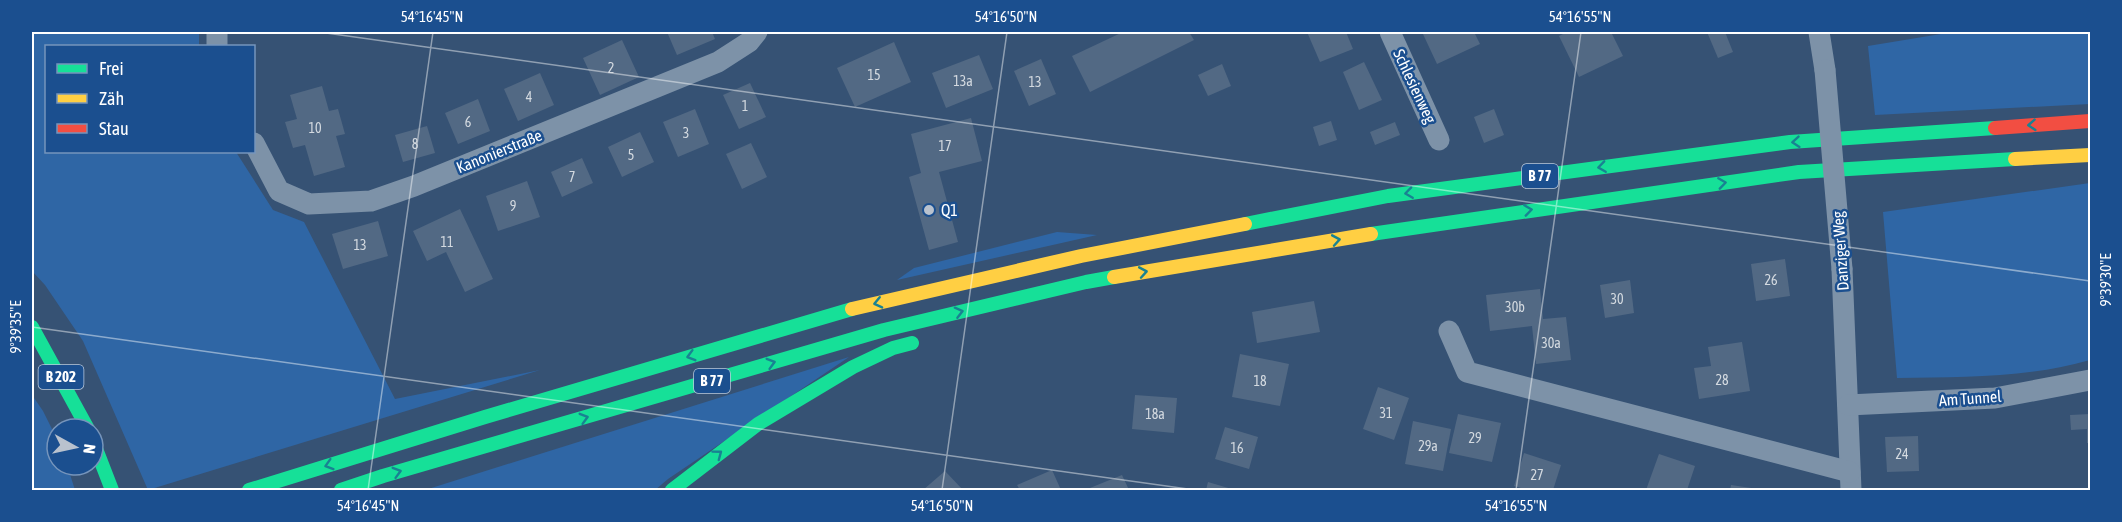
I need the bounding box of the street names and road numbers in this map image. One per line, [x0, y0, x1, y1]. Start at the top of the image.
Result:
street label: Schlesienweg [1389, 46, 1440, 126]
street label: Kanonierstraße [454, 126, 544, 176]
road number: B 77 [1522, 164, 1558, 188]
street label: Danziger Weg [1828, 210, 1853, 291]
road number: B 202 [38, 365, 84, 389]
road number: B 77 [694, 369, 730, 393]
street label: Am Tunnel [1938, 387, 2003, 409]

